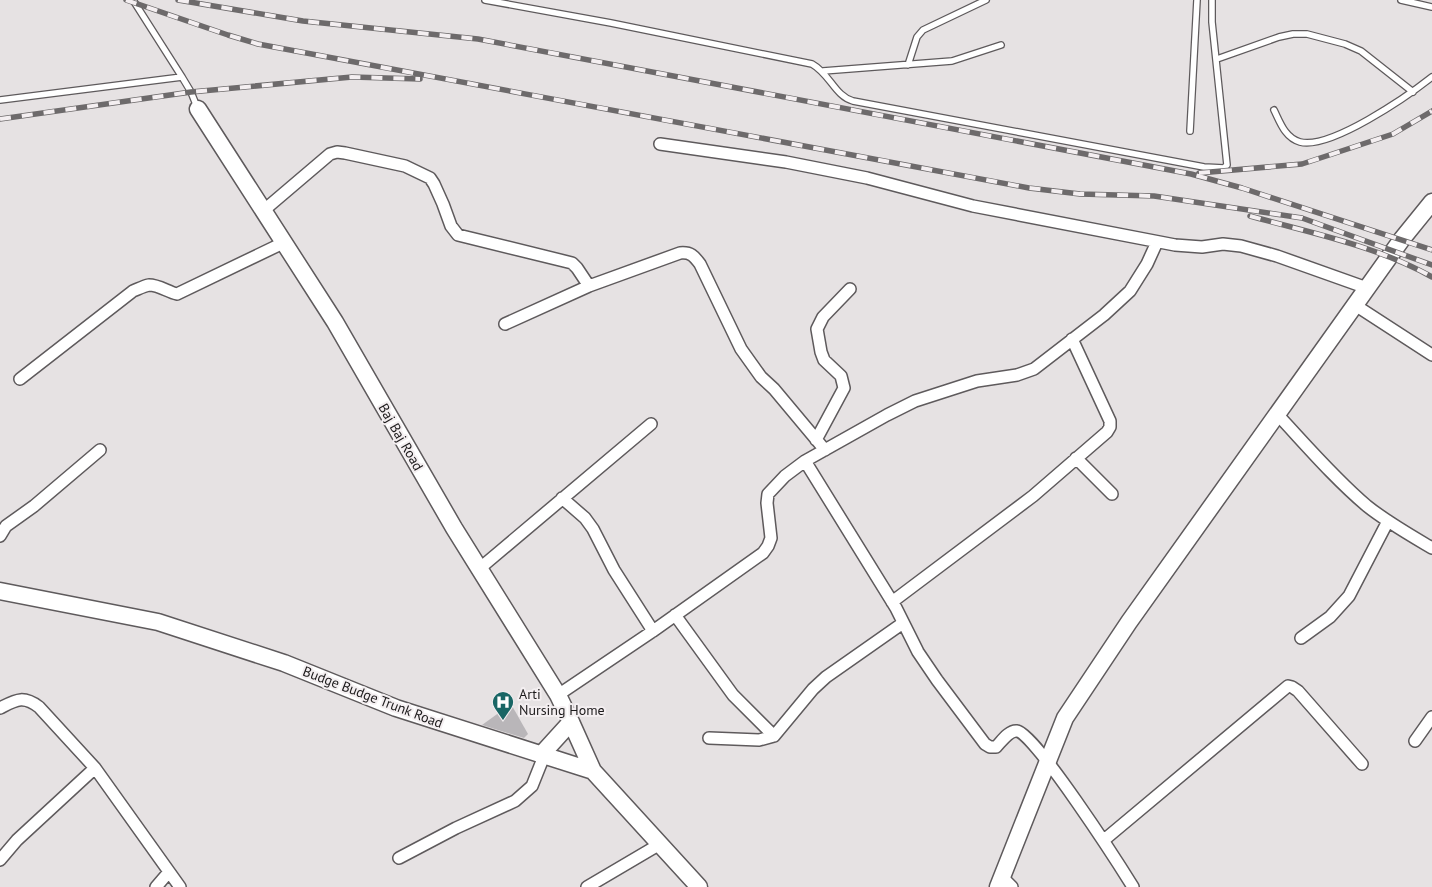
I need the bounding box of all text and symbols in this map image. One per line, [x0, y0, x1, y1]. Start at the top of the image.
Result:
street label: Baj Baj Road [374, 400, 428, 474]
street label: Budge Budge Trunk Road [300, 662, 446, 732]
place label: Arti Nursing Home [519, 685, 605, 719]
hospital icon: Arti Nursing Home [491, 690, 515, 721]

